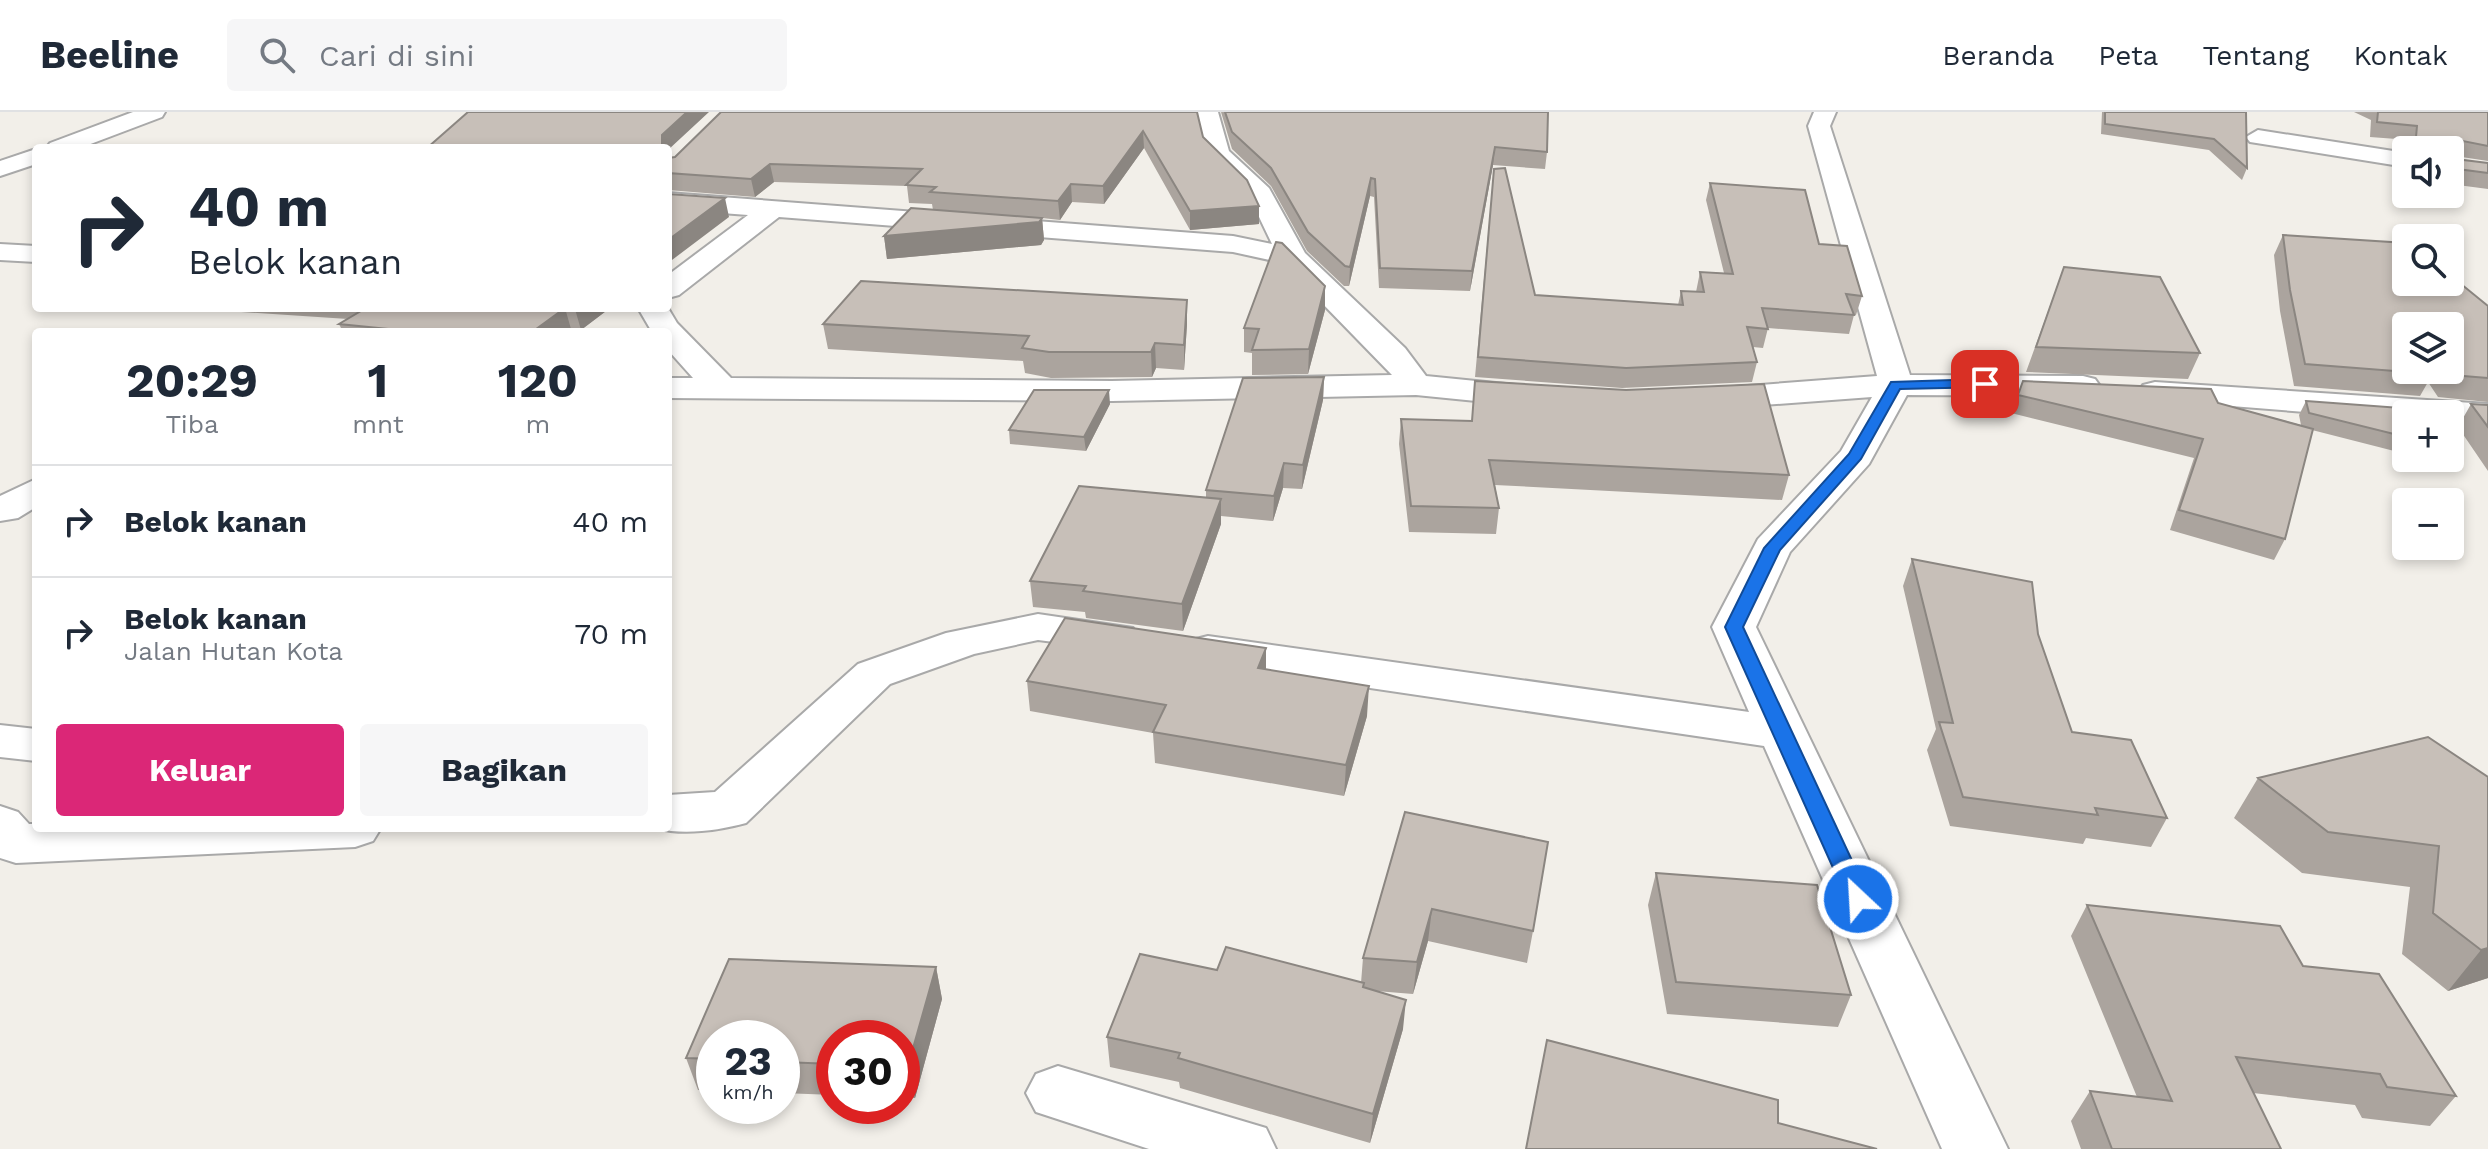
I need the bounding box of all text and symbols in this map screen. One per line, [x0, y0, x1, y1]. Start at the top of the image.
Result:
search box [227, 19, 787, 91]
text: Beeline [40, 33, 179, 77]
icon: search [255, 33, 299, 77]
text: Cari di sini [319, 38, 474, 73]
text: Beranda [1942, 39, 2054, 72]
text: Peta [2098, 39, 2158, 72]
text: Tentang [2202, 39, 2309, 72]
text: Kontak [2353, 39, 2448, 72]
map controls [2392, 136, 2464, 560]
button: sound [2392, 136, 2464, 208]
text: 40 m [188, 174, 329, 240]
icon: right [56, 176, 160, 280]
button: search [2392, 224, 2464, 296]
text: Belok kanan [188, 241, 402, 283]
button: layers [2392, 312, 2464, 384]
pin [1951, 350, 2019, 418]
text: 20:29 [126, 352, 258, 409]
text: 1 [368, 352, 388, 409]
text: 120 [498, 352, 578, 409]
icon: arrive [1963, 362, 2007, 406]
button: + [2392, 400, 2464, 472]
text: Tiba [165, 409, 219, 439]
text: mnt [352, 409, 404, 439]
text: m [525, 409, 550, 439]
button: − [2392, 488, 2464, 560]
icon: right [56, 499, 100, 543]
text: Belok kanan [124, 504, 307, 539]
text: 40 m [572, 504, 648, 539]
text: Belok kanan [124, 601, 307, 636]
icon: right [56, 611, 100, 655]
text: 70 m [574, 616, 648, 651]
text: Jalan Hutan Kota [124, 636, 343, 666]
button: Keluar [56, 724, 344, 816]
button: Bagikan [360, 724, 648, 816]
position arrow [1816, 857, 1900, 941]
speed limit sign: 30 [816, 1020, 920, 1124]
text: 23 [724, 1038, 772, 1085]
text: km/h [722, 1080, 774, 1104]

